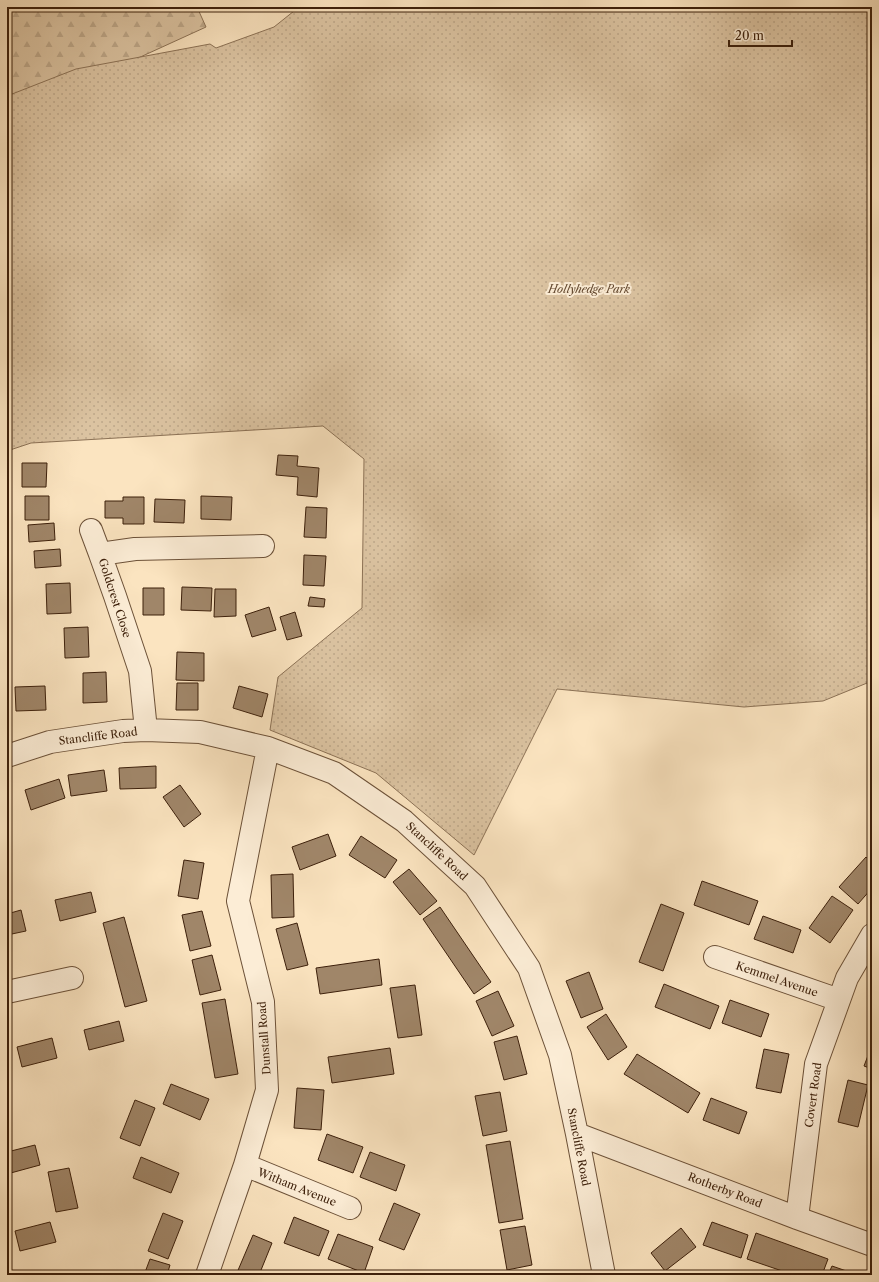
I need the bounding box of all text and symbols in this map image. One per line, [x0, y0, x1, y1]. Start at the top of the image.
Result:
scale bar [729, 22, 792, 48]
text: 20 m [735, 28, 764, 43]
park label: Hollyhedge Park [547, 282, 630, 296]
street label: Goldcrest Close [96, 556, 134, 640]
street label: Stancliffe Road [58, 724, 138, 748]
street label: Stancliffe Road [403, 819, 471, 883]
street label: Kemmel Avenue [734, 958, 820, 1000]
street label: Dunstall Road [254, 1000, 274, 1075]
street label: Covert Road [802, 1061, 825, 1128]
street label: Stancliffe Road [565, 1107, 593, 1188]
street label: Witham Avenue [255, 1164, 338, 1209]
street label: Rotherby Road [686, 1169, 764, 1211]

